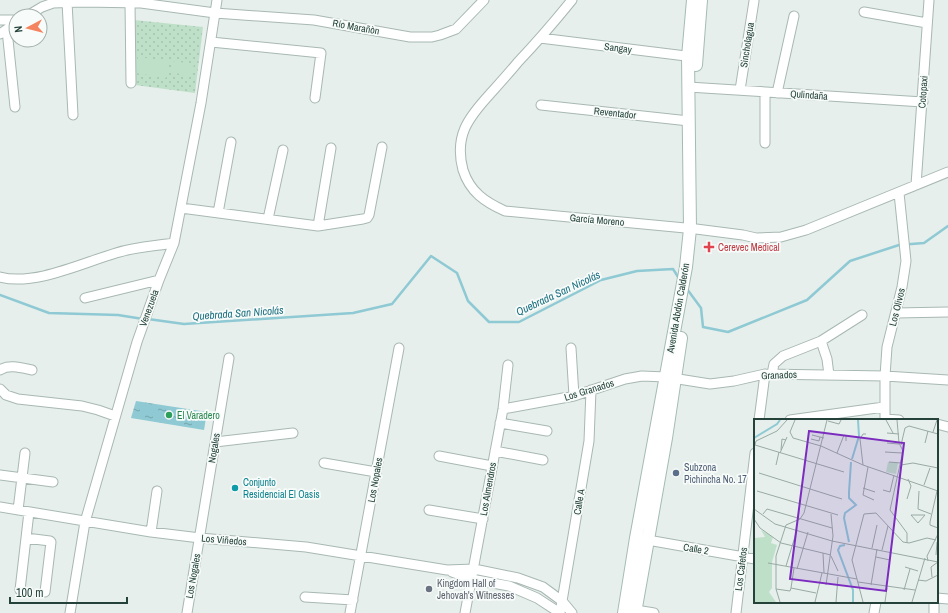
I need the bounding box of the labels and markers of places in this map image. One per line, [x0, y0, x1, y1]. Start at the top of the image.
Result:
marker: Cerevec Medical [703, 241, 715, 253]
place label: Cerevec Medical [718, 241, 780, 254]
place label: El Varadero [177, 409, 220, 422]
marker: El Varadero [164, 410, 174, 420]
place label: Subzona Pichincha No. 17 [684, 461, 747, 486]
marker: Subzona Pichincha No. 17 [671, 468, 681, 478]
place label: Conjunto Residencial El Oasis [243, 476, 320, 501]
marker: Conjunto Residencial El Oasis [230, 483, 240, 493]
place label: Kingdom Hall of Jehovah's Witnesses [437, 577, 514, 602]
marker: Kingdom Hall of Jehovah's Witnesses [424, 584, 434, 594]

